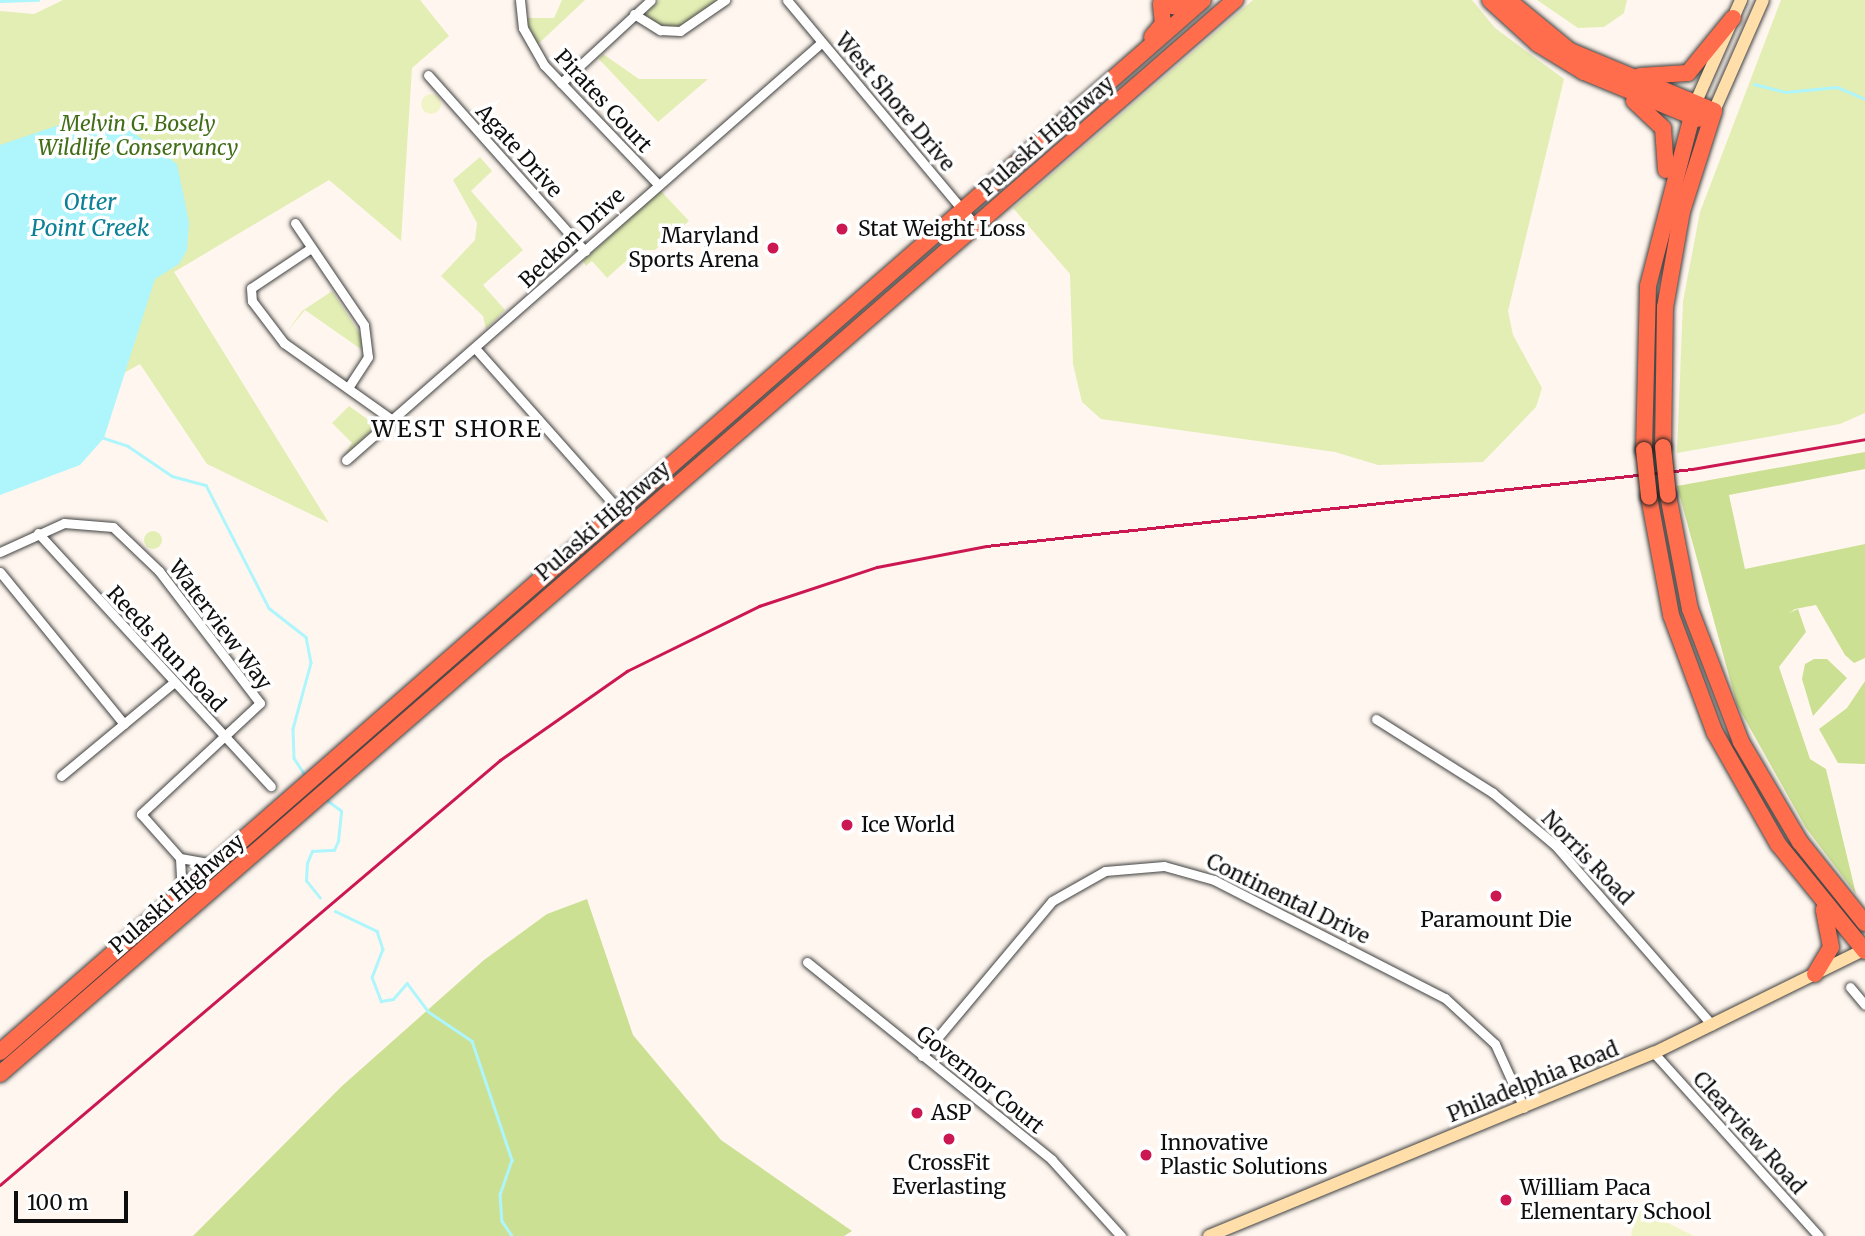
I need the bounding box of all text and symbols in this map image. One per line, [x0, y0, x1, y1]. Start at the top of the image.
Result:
street label: West Shore Drive [830, 28, 960, 176]
street label: Pirates Court [549, 44, 657, 158]
street label: Pulaski Highway [975, 71, 1119, 201]
street label: Agate Drive [471, 99, 567, 203]
park label: Melvin G. Bosely Wildlife Conservancy [38, 111, 238, 161]
street label: Beckon Drive [514, 183, 630, 293]
water label: Otter Point Creek [31, 188, 149, 242]
place label: Stat Weight Loss [858, 216, 1026, 242]
marker: Stat Weight Loss [832, 219, 852, 239]
place label: Maryland Sports Arena [628, 223, 759, 273]
marker: Maryland Sports Arena [765, 240, 781, 256]
district label: WEST SHORE [373, 415, 541, 443]
street label: Pulaski Highway [531, 456, 675, 586]
street label: Waterview Way [163, 555, 277, 695]
street label: Reeds Run Road [101, 581, 231, 717]
street label: Norris Road [1536, 806, 1638, 910]
place label: Ice World [861, 812, 955, 838]
marker: Ice World [839, 817, 855, 833]
street label: Pulaski Highway [105, 829, 249, 959]
street label: Continental Drive [1202, 849, 1374, 949]
marker: Paramount Die [1488, 888, 1504, 904]
place label: Paramount Die [1420, 907, 1572, 933]
street label: Governor Court [911, 1021, 1049, 1139]
street label: Philadelphia Road [1444, 1036, 1622, 1128]
street label: Clearview Road [1687, 1067, 1811, 1199]
place label: ASP [931, 1100, 971, 1126]
marker: ASP [909, 1105, 925, 1121]
place label: Innovative Plastic Solutions [1160, 1130, 1328, 1180]
marker: CrossFit Everlasting [941, 1131, 957, 1147]
marker: Innovative Plastic Solutions [1138, 1147, 1154, 1163]
place label: CrossFit Everlasting [892, 1150, 1006, 1200]
place label: William Paca Elementary School [1520, 1175, 1711, 1225]
scale bar [18, 1176, 131, 1220]
text: 100 m [27, 1189, 89, 1216]
marker: William Paca Elementary School [1498, 1192, 1514, 1208]

